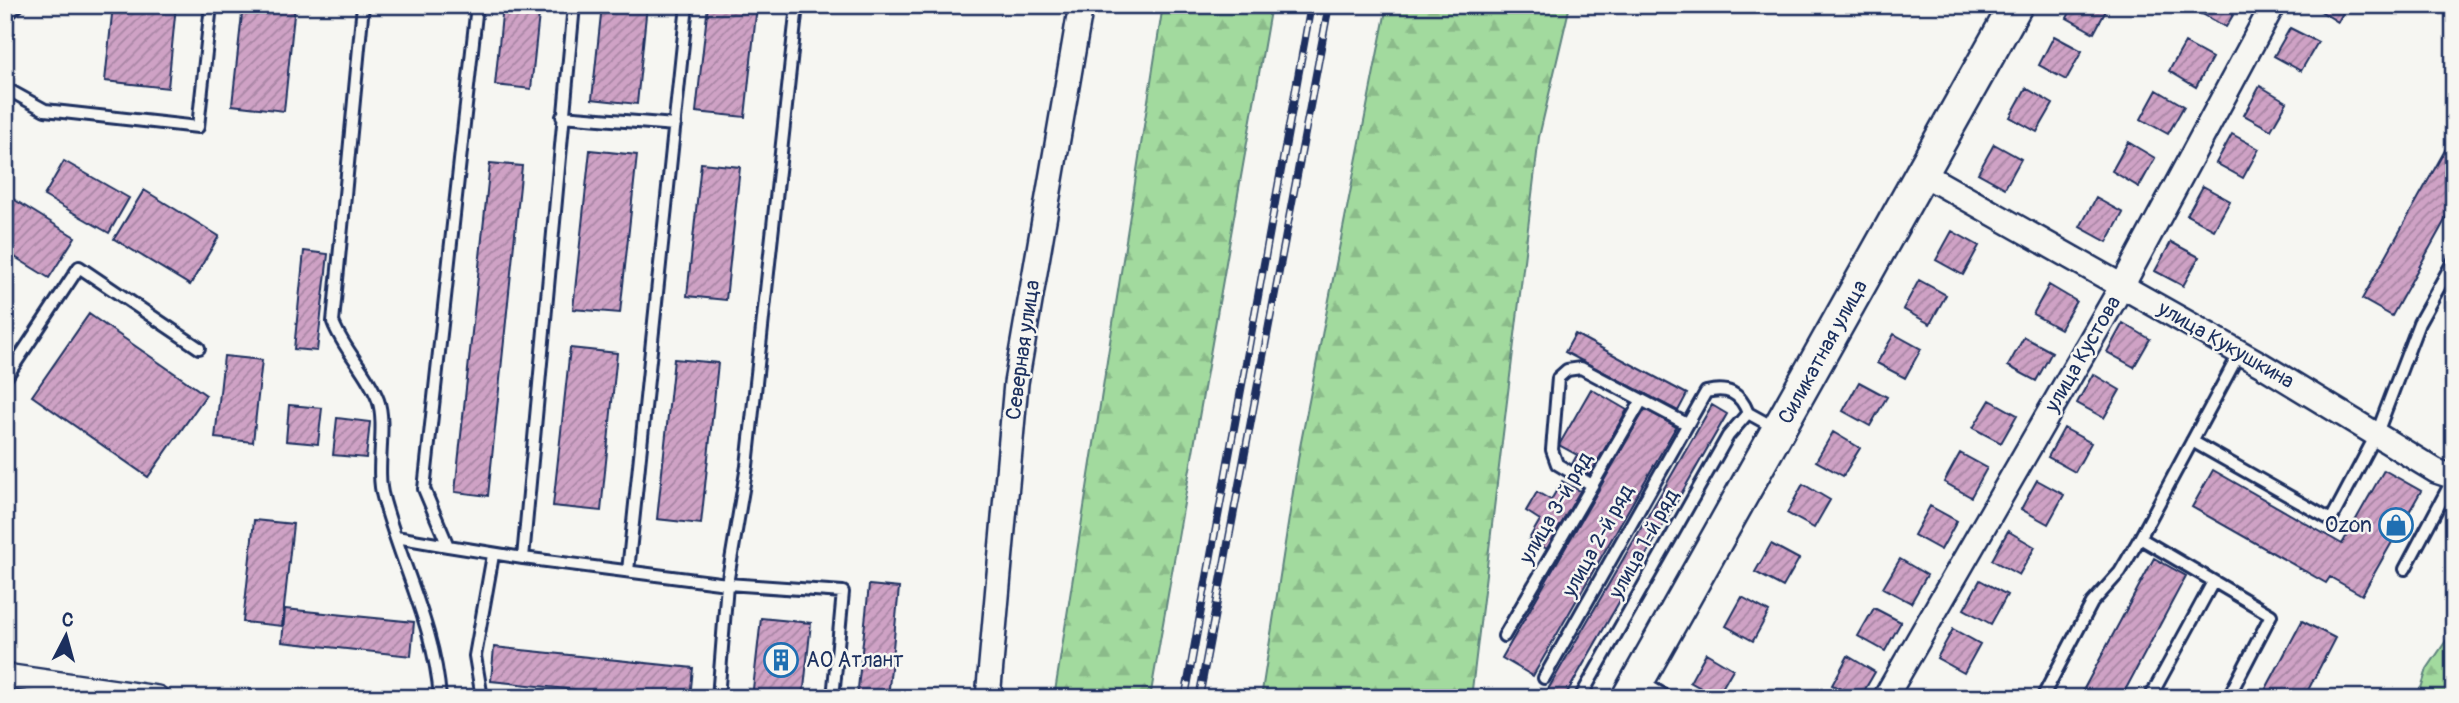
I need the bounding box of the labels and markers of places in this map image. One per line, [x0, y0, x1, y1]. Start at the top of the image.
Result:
shop icon: Ozon [2377, 506, 2415, 544]
place label: Ozon [2325, 512, 2372, 539]
building icon: АО Атлант [762, 641, 800, 679]
place label: АО Атлант [806, 647, 904, 674]

